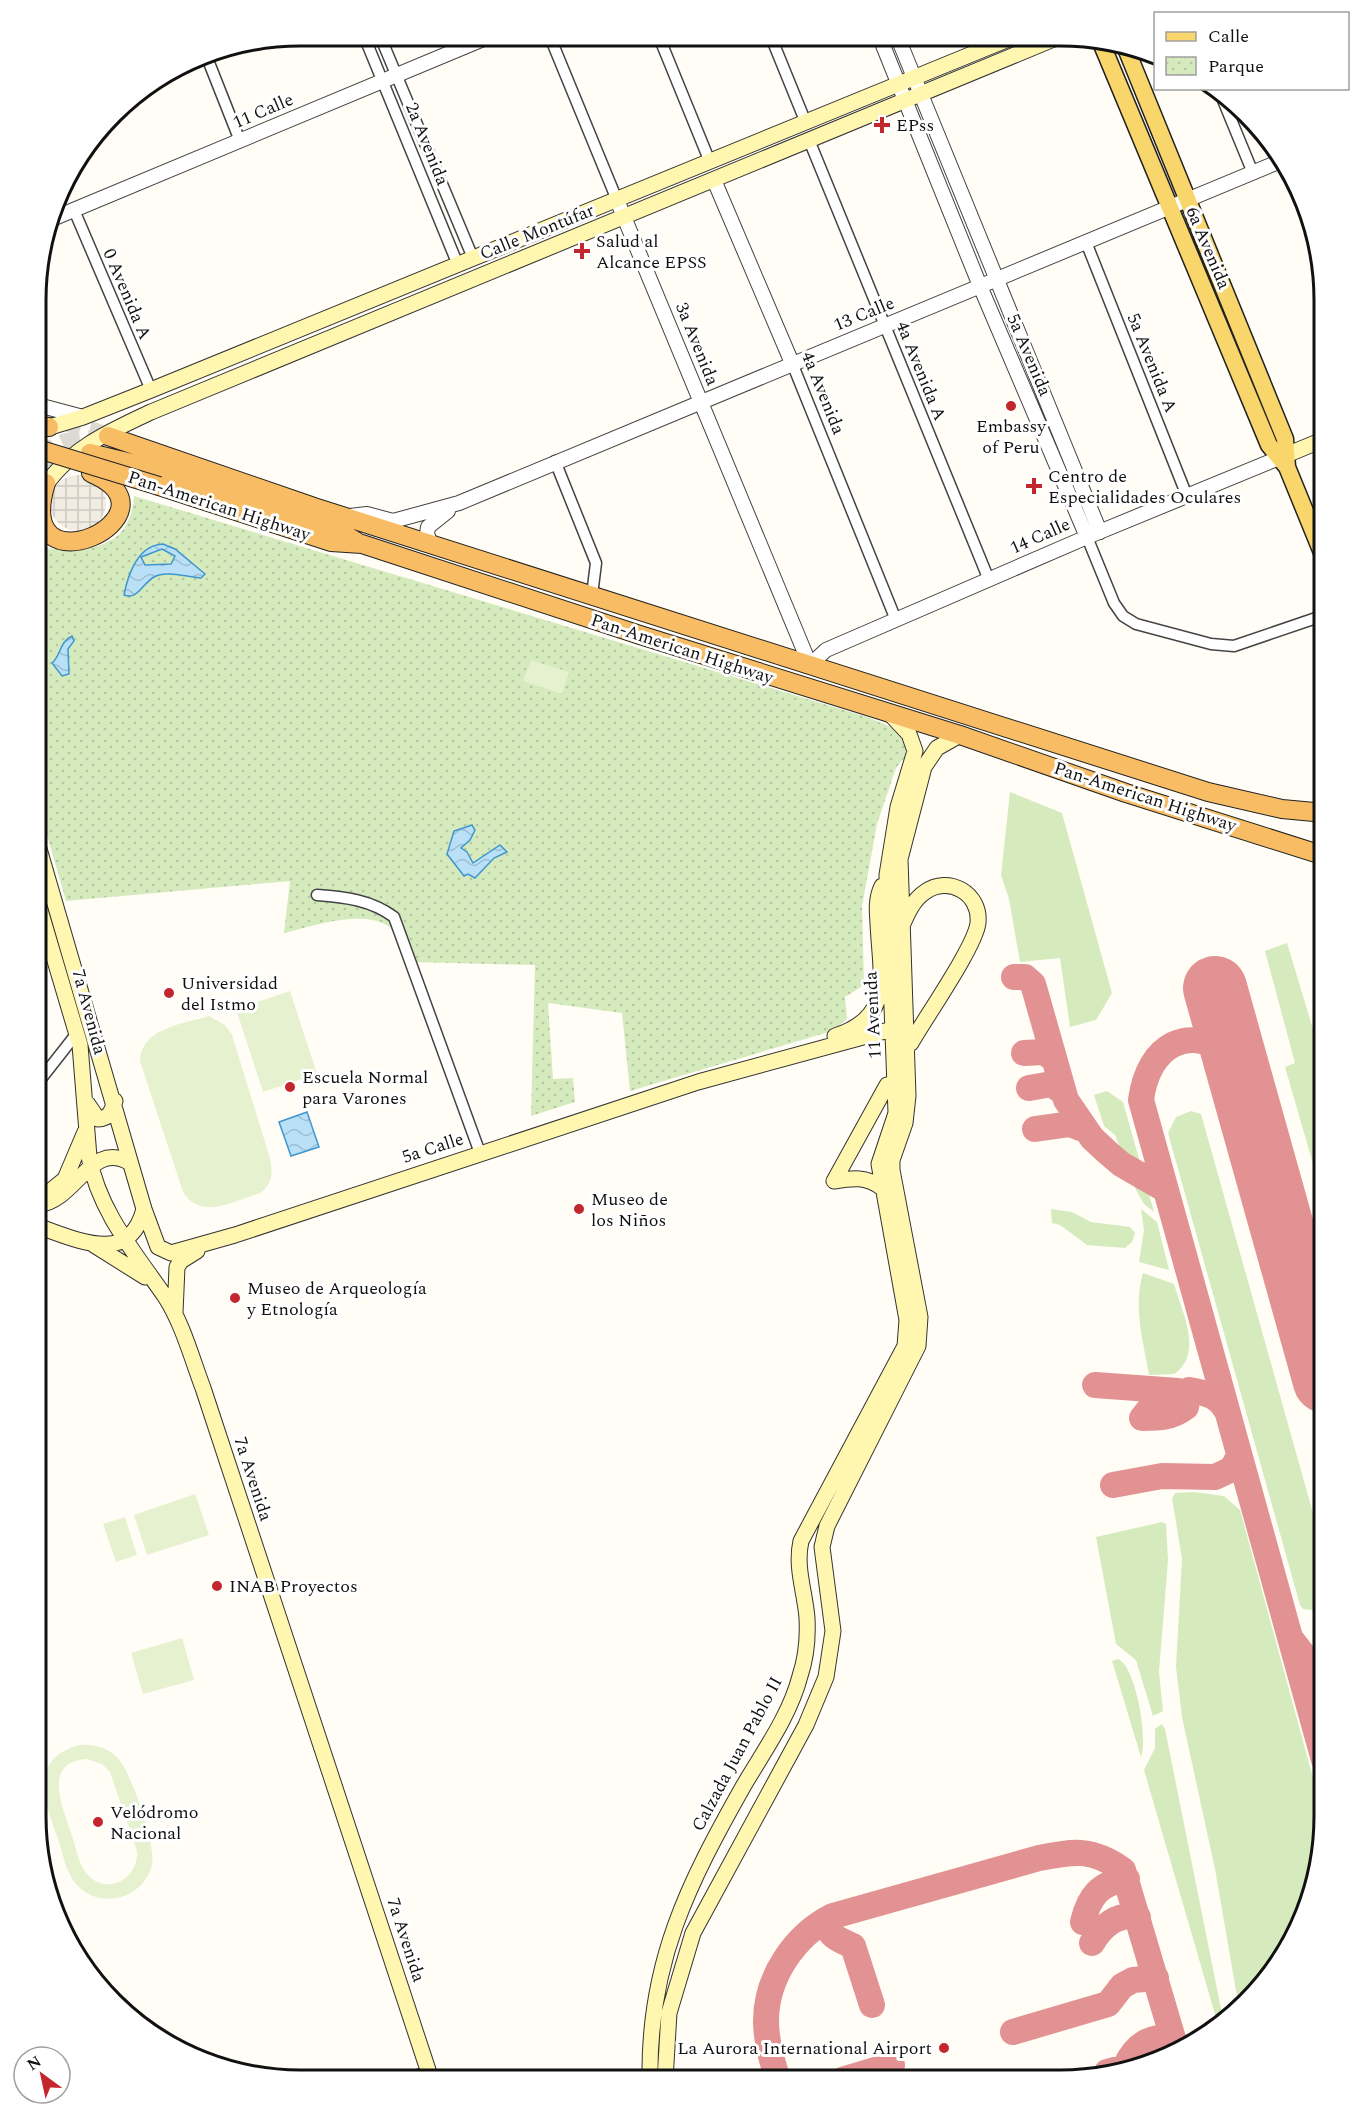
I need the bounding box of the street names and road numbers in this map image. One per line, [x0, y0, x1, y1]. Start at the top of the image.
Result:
street label: 11 Calle [228, 86, 298, 136]
street label: 2a Avenida [398, 98, 456, 190]
street label: Calle Montúfar [476, 197, 598, 267]
street label: 6a Avenida [1179, 203, 1238, 294]
street label: 0 Avenida A [96, 244, 158, 344]
street label: 13 Calle [829, 290, 899, 338]
street label: 3a Avenida [668, 298, 726, 390]
street label: 5a Avenida A [1120, 309, 1184, 417]
street label: 5a Avenida [1000, 310, 1059, 401]
street label: 4a Avenida A [889, 317, 953, 425]
street label: 4a Avenida [794, 347, 852, 439]
street label: Pan-American Highway [124, 464, 315, 549]
street label: 14 Calle [1005, 511, 1075, 561]
street label: Pan-American Highway [587, 607, 778, 692]
street label: Pan-American Highway [1050, 755, 1241, 840]
street label: 7a Avenida [65, 966, 113, 1058]
street label: 11 Avenida [857, 970, 889, 1059]
street label: 5a Calle [399, 1125, 467, 1171]
street label: 7a Avenida [227, 1433, 279, 1525]
street label: Calzada Juan Pablo II [685, 1672, 789, 1836]
street label: 7a Avenida [380, 1894, 432, 1986]

